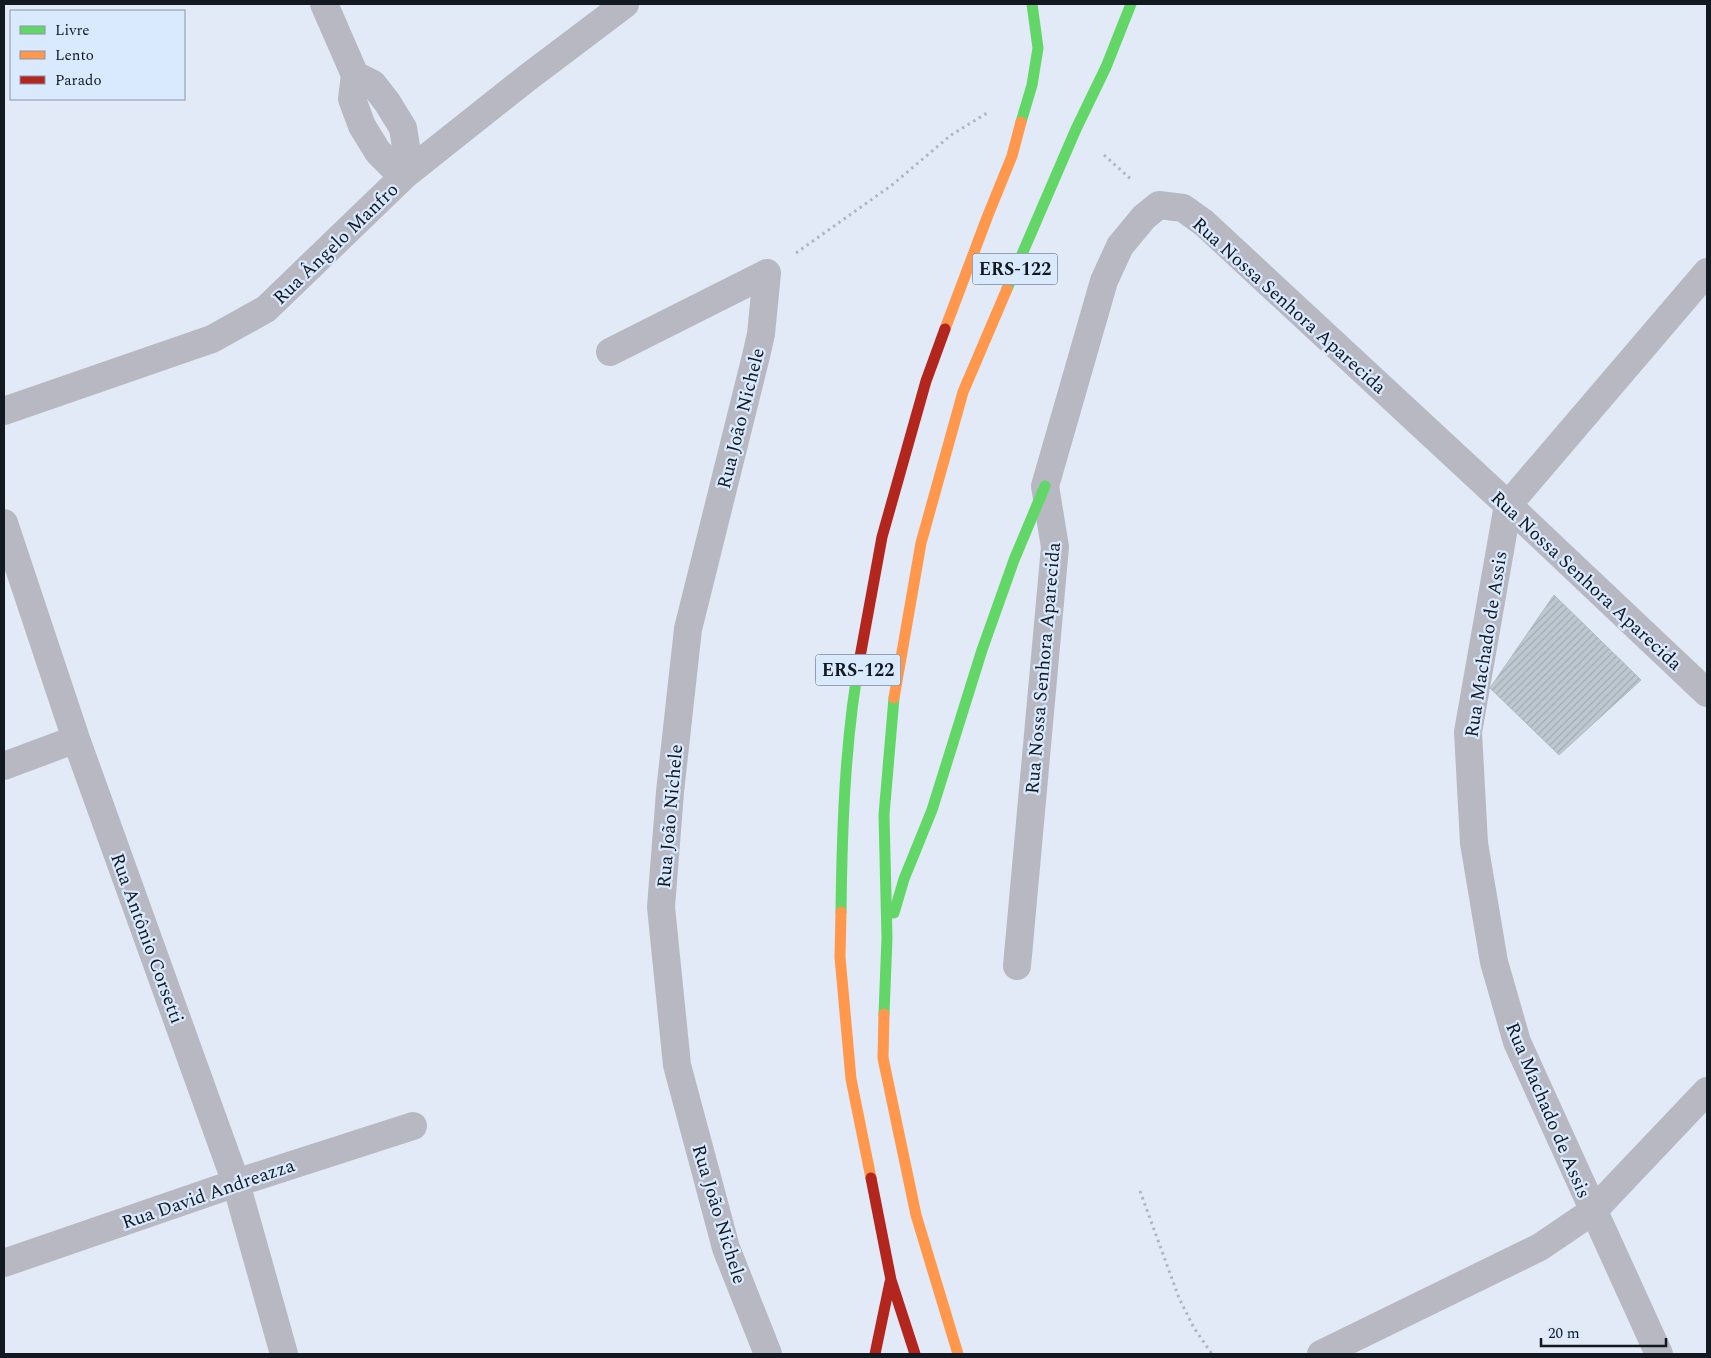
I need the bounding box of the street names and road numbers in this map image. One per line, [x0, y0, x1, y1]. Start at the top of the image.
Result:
street label: Rua Ângelo Manfro [267, 176, 406, 312]
street label: Rua Nossa Senhora Aparecida [1185, 211, 1393, 402]
road number: ERS-122 [972, 253, 1058, 284]
street label: Rua João Nichele [710, 345, 773, 492]
street label: Rua Nossa Senhora Aparecida [1484, 484, 1689, 678]
street label: Rua Nossa Senhora Aparecida [1018, 540, 1069, 795]
street label: Rua Machado de Assis [1457, 549, 1516, 740]
road number: ERS-122 [816, 654, 900, 686]
street label: Rua João Nichele [650, 743, 691, 889]
street label: Rua Antônio Corsetti [102, 849, 191, 1028]
street label: Rua Machado de Assis [1497, 1018, 1598, 1203]
street label: Rua João Nichele [684, 1141, 754, 1288]
street label: Rua David Andreazza [118, 1151, 300, 1238]

